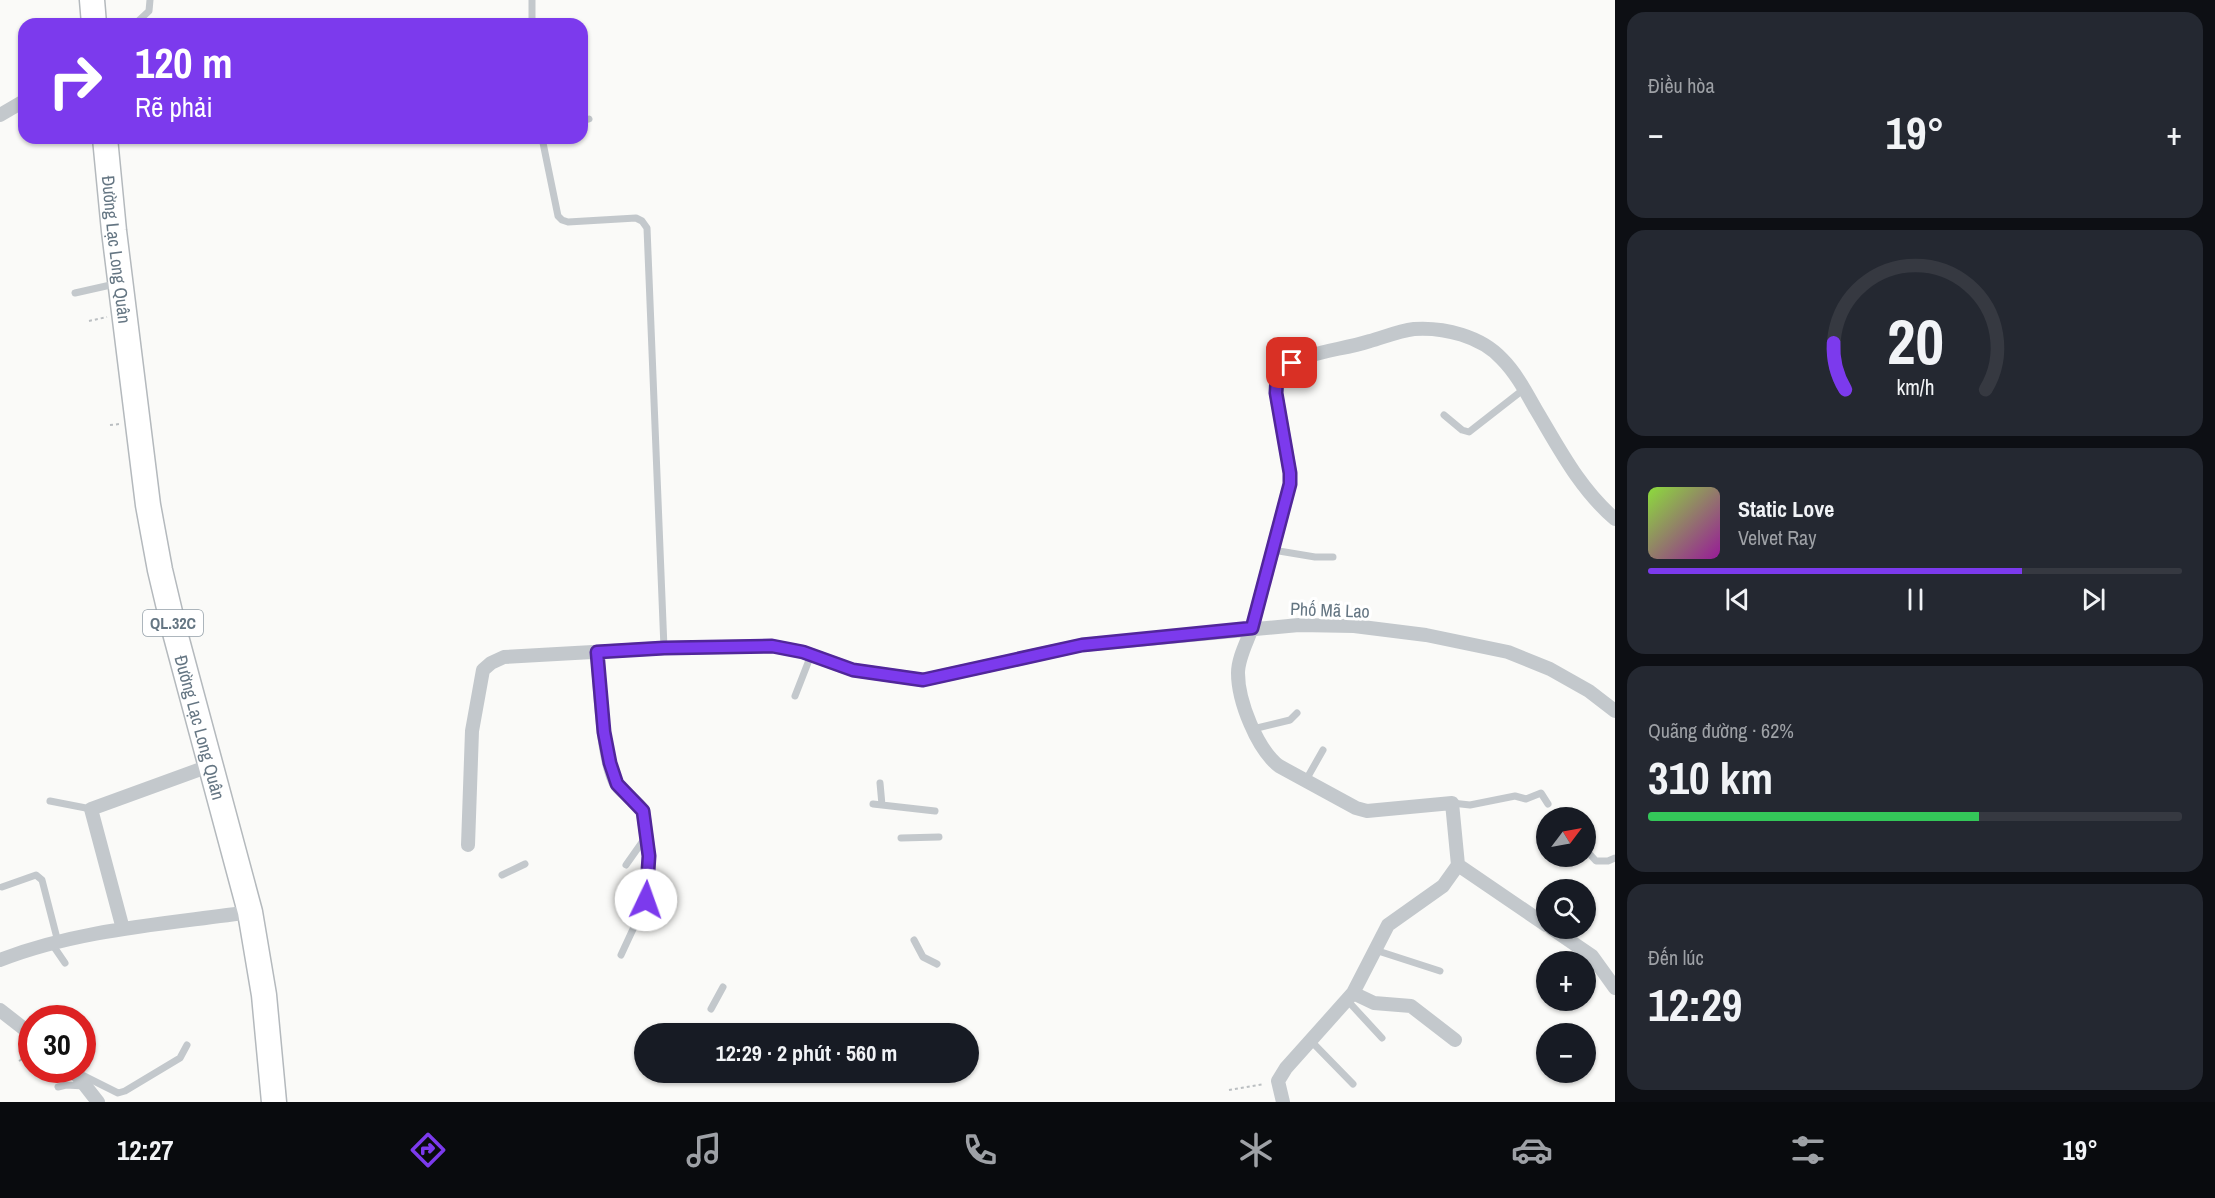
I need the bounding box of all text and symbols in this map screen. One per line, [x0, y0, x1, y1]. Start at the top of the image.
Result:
text: 120 m [135, 35, 233, 91]
icon: right [36, 42, 114, 120]
text: Điều hòa [1648, 72, 1715, 99]
text: Rẽ phải [135, 89, 213, 125]
text: 19° [1885, 102, 1945, 163]
text: − [1648, 111, 1664, 155]
text: + [2166, 111, 2182, 155]
street label: Đường Lạc Long Quân [96, 174, 138, 325]
text: 20 [1887, 299, 1943, 383]
pin [1266, 337, 1317, 388]
icon: arrive [1275, 346, 1308, 379]
text: km/h [1896, 373, 1934, 402]
text: Static Love [1738, 494, 1834, 524]
text: Velvet Ray [1738, 524, 1816, 551]
icon: previous [1721, 583, 1754, 616]
icon: pause [1899, 583, 1932, 616]
icon: next [2077, 583, 2110, 616]
street label: Phố Mã Lao [1290, 596, 1370, 624]
road number: QL.32C [143, 610, 203, 636]
street label: Đường Lạc Long Quân [169, 652, 232, 802]
text: Quãng đường · 62% [1648, 717, 1794, 744]
text: 310 km [1648, 747, 1773, 808]
north arrow [1536, 807, 1596, 867]
map controls [1536, 807, 1596, 1083]
position arrow [614, 868, 678, 932]
button: search [1536, 879, 1596, 939]
text: Đến lúc [1648, 944, 1704, 971]
button: + [1536, 951, 1596, 1011]
text: 12:29 [1648, 974, 1742, 1035]
speed limit sign: 30 [18, 1005, 96, 1083]
button: − [1536, 1023, 1596, 1083]
text: 12:29 · 2 phút · 560 m [716, 1038, 897, 1068]
icon: directions [407, 1129, 449, 1171]
icon: music [683, 1129, 725, 1171]
icon: phone [959, 1129, 1001, 1171]
icon: climate [1235, 1129, 1277, 1171]
icon: car [1511, 1129, 1553, 1171]
icon: filters [1787, 1129, 1829, 1171]
text: 12:27 [117, 1132, 174, 1168]
text: 19° [2063, 1132, 2098, 1168]

